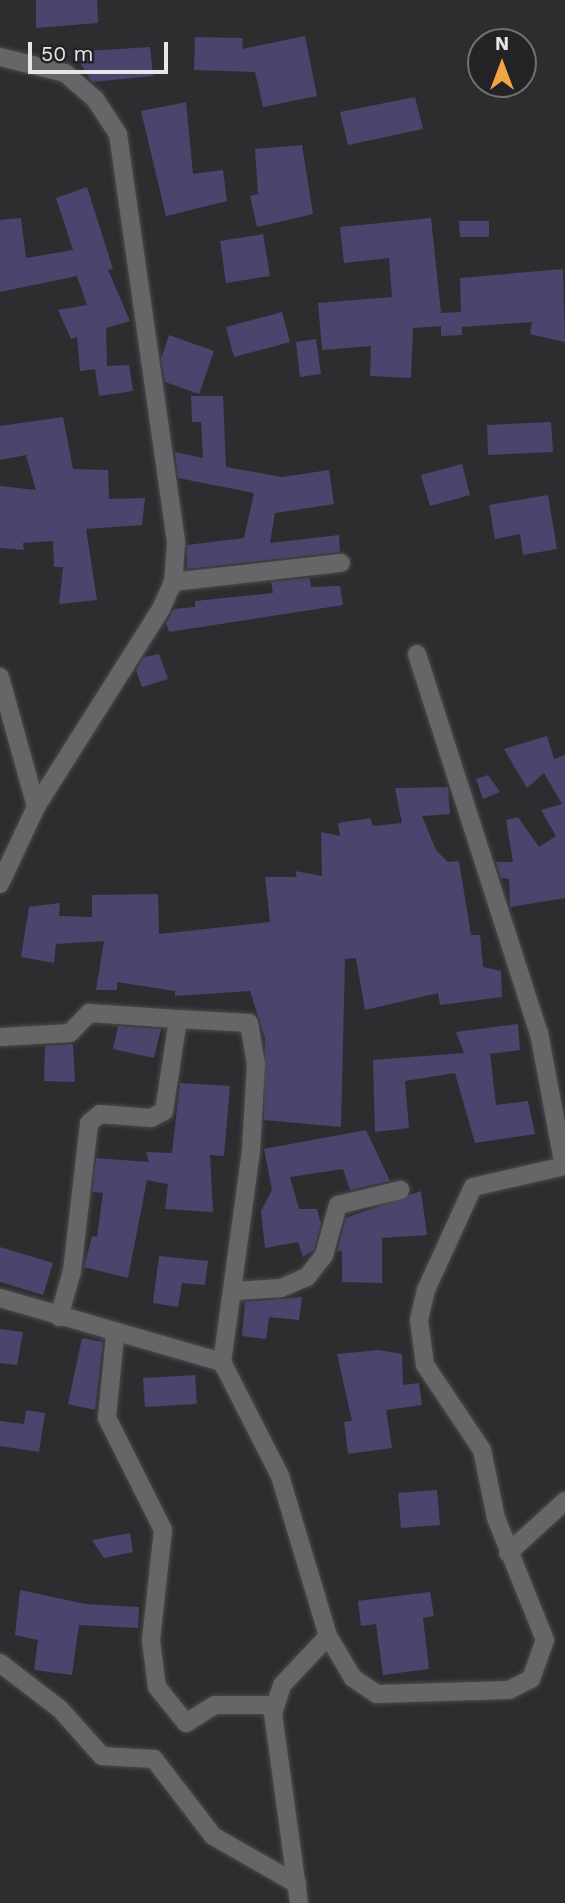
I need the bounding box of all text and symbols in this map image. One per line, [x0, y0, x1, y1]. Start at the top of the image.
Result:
scale bar [32, 28, 172, 72]
north arrow [467, 28, 537, 98]
text: N [495, 32, 509, 55]
text: 50 m [41, 41, 93, 66]

